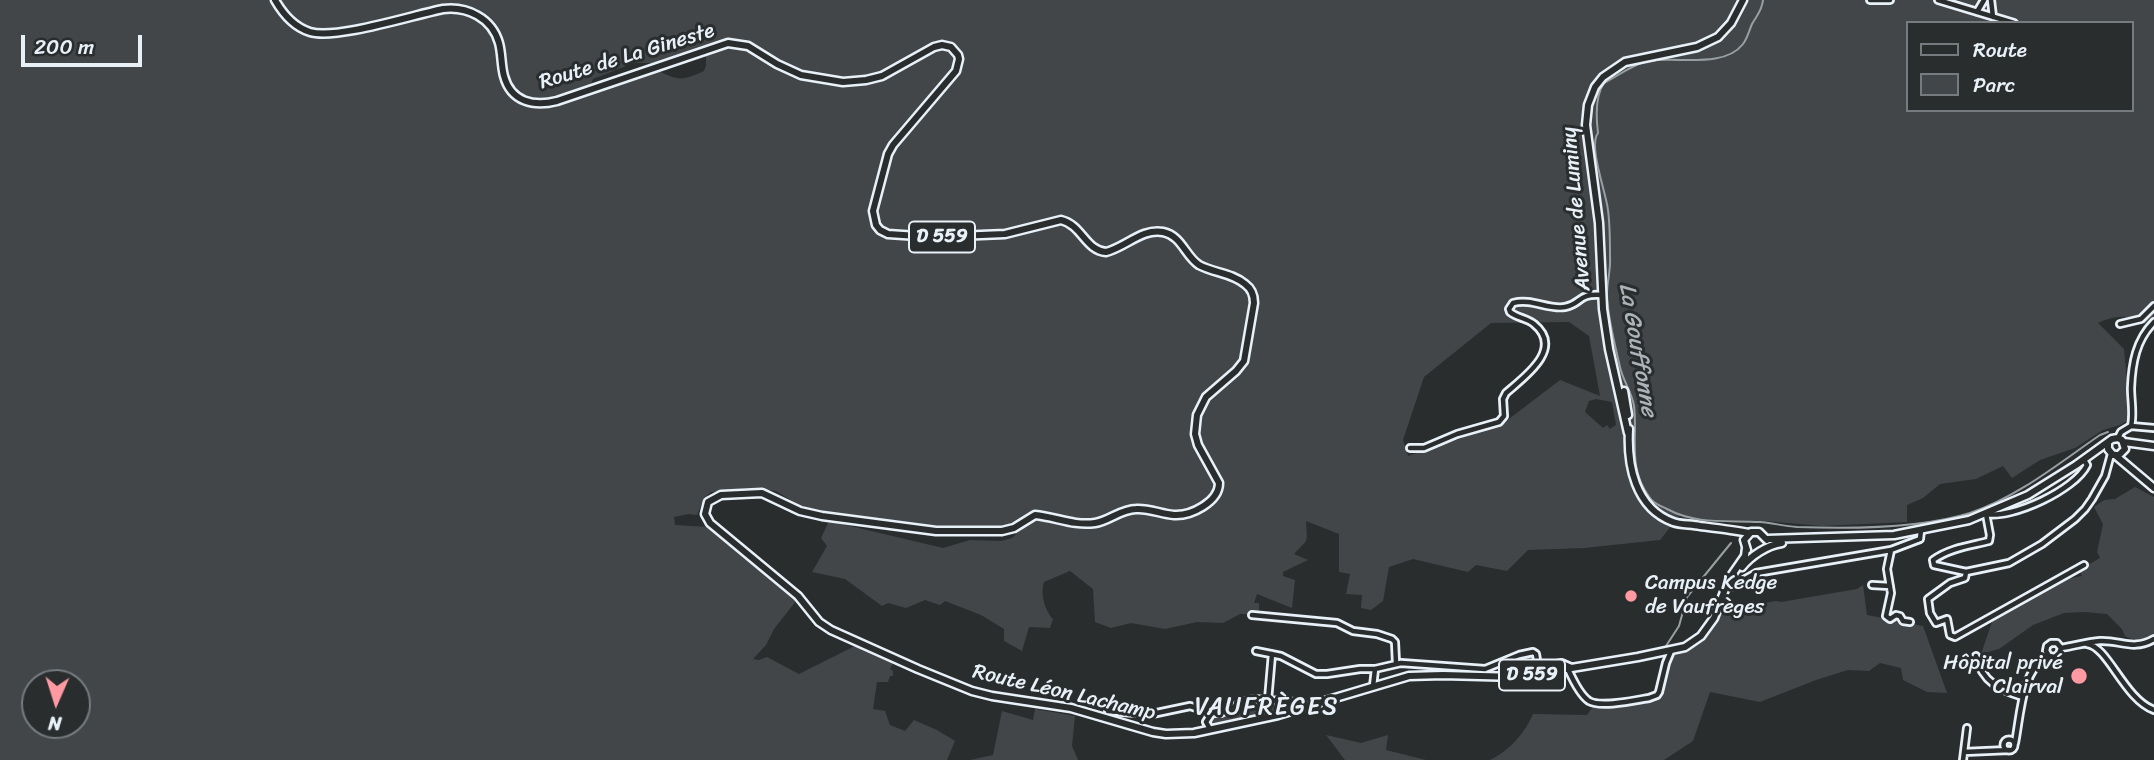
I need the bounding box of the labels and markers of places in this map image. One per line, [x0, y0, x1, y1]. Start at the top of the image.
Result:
place label: Campus Kedge de Vaufrèges [1645, 571, 1777, 621]
marker: Campus Kedge de Vaufrèges [1623, 588, 1639, 604]
place label: Hôpital privé Clairval [1943, 651, 2063, 701]
marker: Hôpital privé Clairval [2069, 666, 2089, 686]

